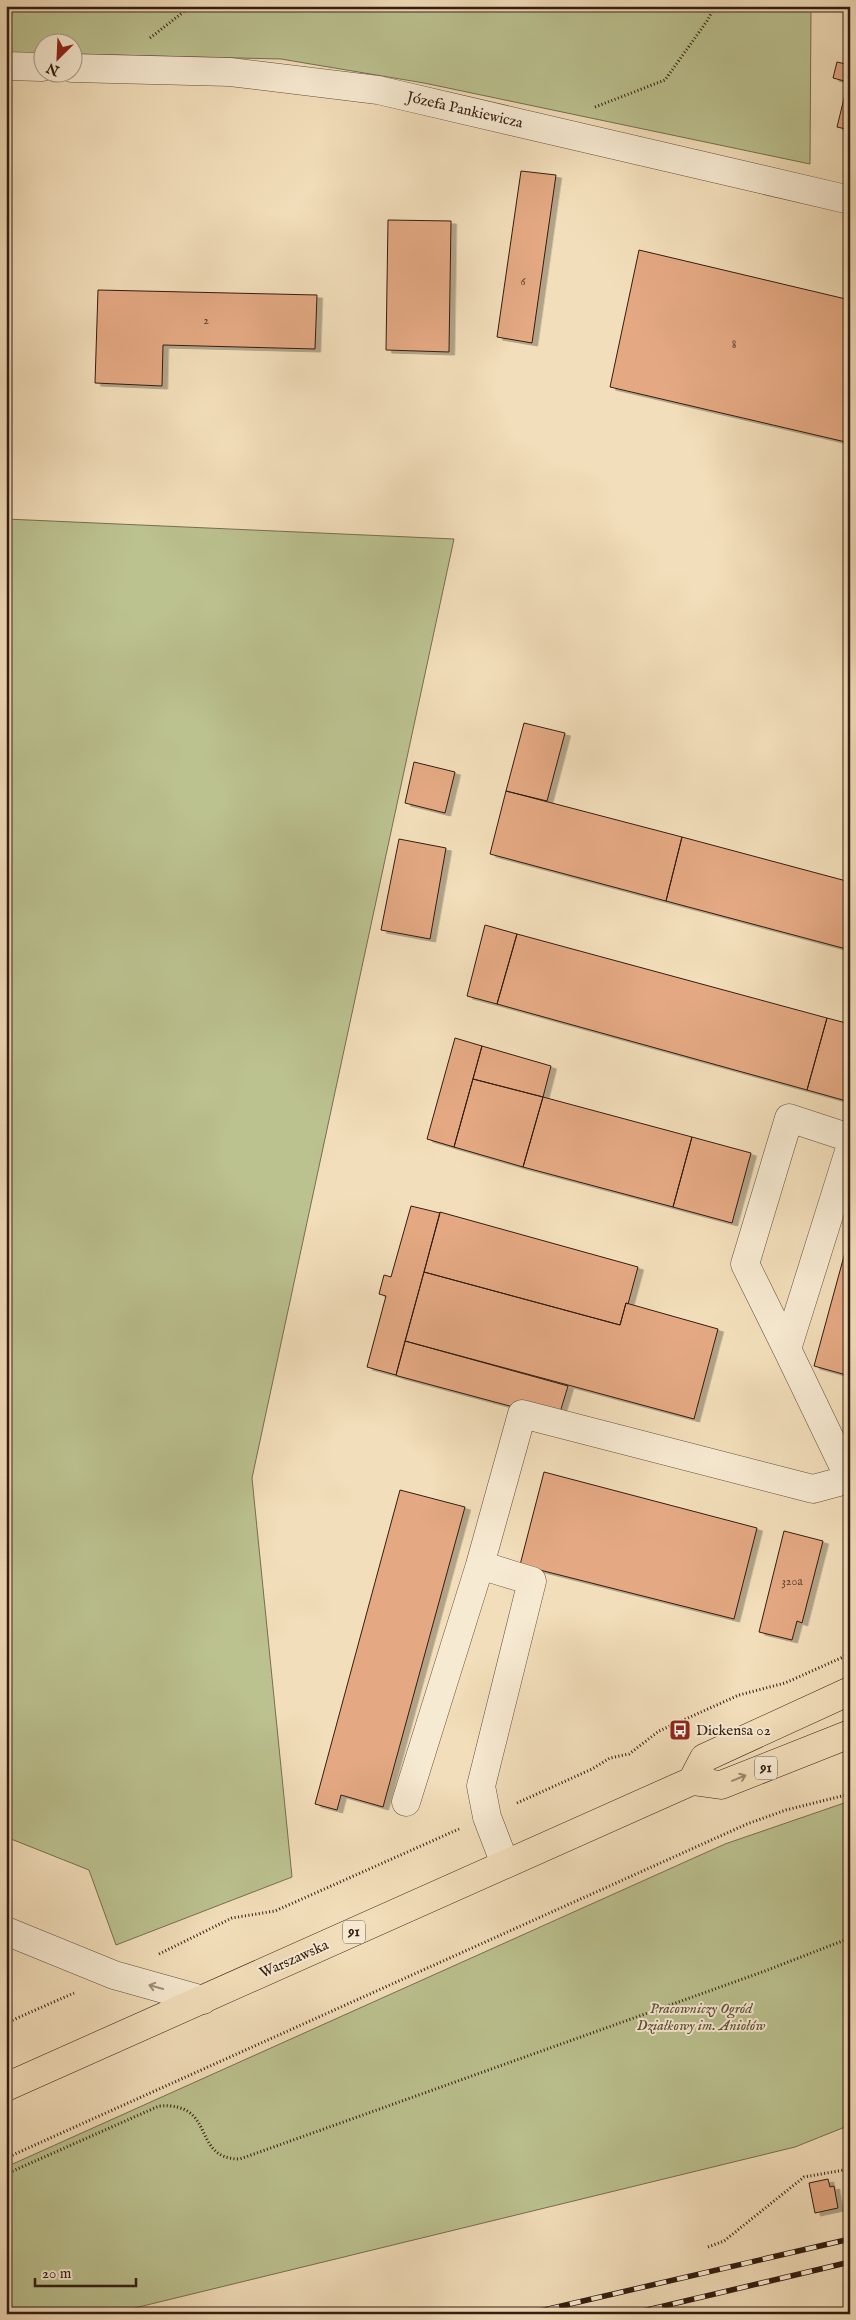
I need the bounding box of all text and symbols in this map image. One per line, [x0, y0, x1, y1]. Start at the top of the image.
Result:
north arrow [32, 32, 82, 82]
text: N [44, 58, 63, 80]
street label: Józefa Pankiewicza [403, 87, 525, 133]
house number: 6 [520, 274, 526, 289]
house number: 2 [203, 313, 209, 328]
house number: 8 [732, 337, 737, 352]
house number: 320a [781, 1574, 803, 1589]
bus stop icon: Dickensa 02 [668, 1718, 692, 1742]
place label: Dickensa 02 [696, 1721, 771, 1740]
road number: 91 [755, 1756, 777, 1780]
one-way arrow [731, 1773, 746, 1782]
road number: 91 [343, 1920, 365, 1944]
street label: Warszawska [257, 1935, 332, 1983]
one-way arrow [149, 1982, 165, 1991]
park label: Pracowniczy Ogród Działkowy im. Aniołów [637, 1999, 766, 2035]
scale bar [35, 2255, 136, 2287]
text: 20 m [42, 2264, 72, 2283]

